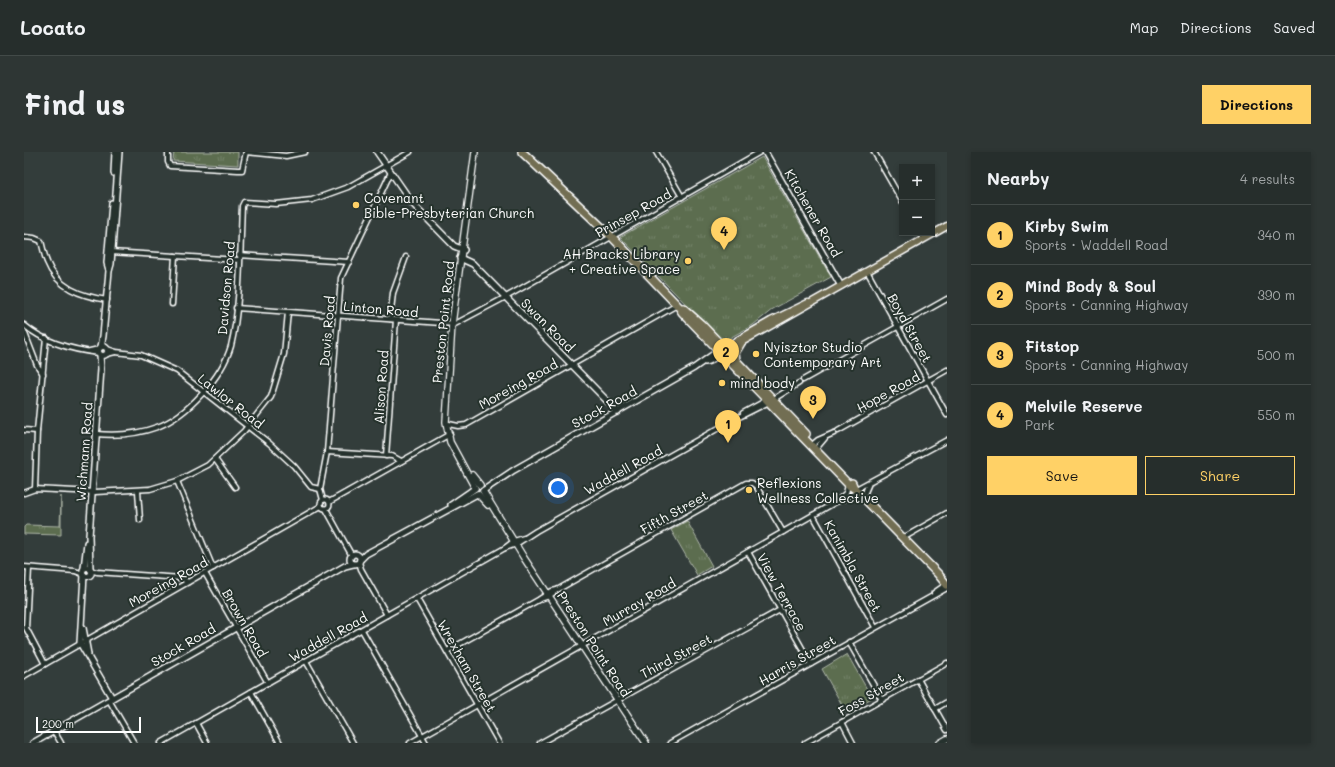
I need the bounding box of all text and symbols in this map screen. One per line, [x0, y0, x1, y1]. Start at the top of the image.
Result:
text: Locato [20, 15, 86, 40]
text: Map [1130, 18, 1158, 37]
text: Directions [1180, 18, 1251, 37]
text: Saved [1273, 18, 1315, 37]
button: Directions [1202, 85, 1311, 124]
text: Find us [24, 86, 125, 122]
map controls [899, 164, 935, 236]
button: + [899, 164, 935, 200]
street label: Kitchener Road [781, 166, 846, 260]
text: Nearby [987, 167, 1049, 189]
text: 4 results [1240, 170, 1295, 187]
street label: Prinsep Road [592, 185, 674, 240]
place label: Covenant Bible-Presbyterian Church [364, 189, 534, 221]
marker: Covenant Bible-Presbyterian Church [351, 200, 361, 210]
button: − [899, 200, 935, 236]
text: Kirby Swim [1025, 216, 1109, 236]
pin: 4 [711, 217, 737, 250]
text: 1 [997, 226, 1003, 243]
text: 340 m [1257, 226, 1295, 243]
text: Sports · Waddell Road [1025, 236, 1168, 253]
street label: Davidson Road [213, 240, 238, 335]
place label: AH Bracks Library + Creative Space [563, 245, 680, 277]
marker: AH Bracks Library + Creative Space [683, 256, 693, 266]
street label: Preston Point Road [428, 260, 457, 384]
text: Mind Body & Soul [1025, 276, 1156, 296]
text: 2 [996, 286, 1004, 303]
text: 390 m [1257, 286, 1295, 303]
street label: Boyd Street [884, 290, 937, 366]
street label: Swan Road [518, 294, 579, 355]
street label: Davis Road [315, 295, 338, 367]
text: Sports · Canning Highway [1025, 296, 1188, 313]
street label: Linton Road [343, 297, 419, 320]
text: Fitstop [1025, 336, 1079, 356]
pin: 2 [713, 338, 739, 371]
place label: Nyisztor Studio Contemporary Art [764, 338, 882, 370]
text: 3 [996, 346, 1004, 363]
text: 500 m [1257, 346, 1295, 363]
street label: Alison Road [369, 349, 392, 424]
marker: Nyisztor Studio Contemporary Art [751, 349, 761, 359]
street label: Moreing Road [475, 355, 560, 412]
text: Sports · Canning Highway [1025, 356, 1188, 373]
street label: Hope Road [853, 367, 922, 416]
street label: Lawlor Road [195, 370, 268, 432]
place label: mind body [730, 374, 795, 391]
marker: mind body [717, 378, 727, 388]
street label: Stock Road [568, 382, 639, 431]
pin: 3 [800, 386, 826, 419]
text: Melvile Reserve [1025, 396, 1142, 416]
street label: Wichmann Road [72, 402, 95, 502]
text: 4 [996, 406, 1004, 423]
text: 550 m [1257, 406, 1295, 423]
pin: 1 [715, 410, 741, 443]
text: Park [1025, 416, 1054, 433]
street label: Waddell Road [581, 441, 665, 498]
button: Save [987, 456, 1137, 495]
button: Share [1145, 456, 1295, 495]
place label: Reflexions Wellness Collective [757, 474, 879, 506]
your location [548, 478, 568, 498]
marker: Reflexions Wellness Collective [744, 485, 754, 495]
street label: Fifth Street [637, 486, 711, 537]
street label: Kanimbla Street [821, 517, 886, 615]
street label: View Terrace [754, 550, 811, 634]
street label: Moreing Road [125, 553, 210, 610]
street label: Murray Road [599, 574, 678, 629]
street label: Brown Road [219, 586, 272, 660]
street label: Preston Point Road [554, 588, 635, 700]
street label: Waddell Road [286, 608, 370, 665]
street label: Wrexham Street [434, 616, 501, 715]
street label: Stock Road [147, 619, 218, 670]
street label: Third Street [637, 629, 715, 682]
street label: Harris Street [755, 631, 839, 688]
street label: Foss Street [835, 668, 907, 719]
scale bar [36, 715, 141, 734]
text: 200 m [42, 716, 74, 731]

